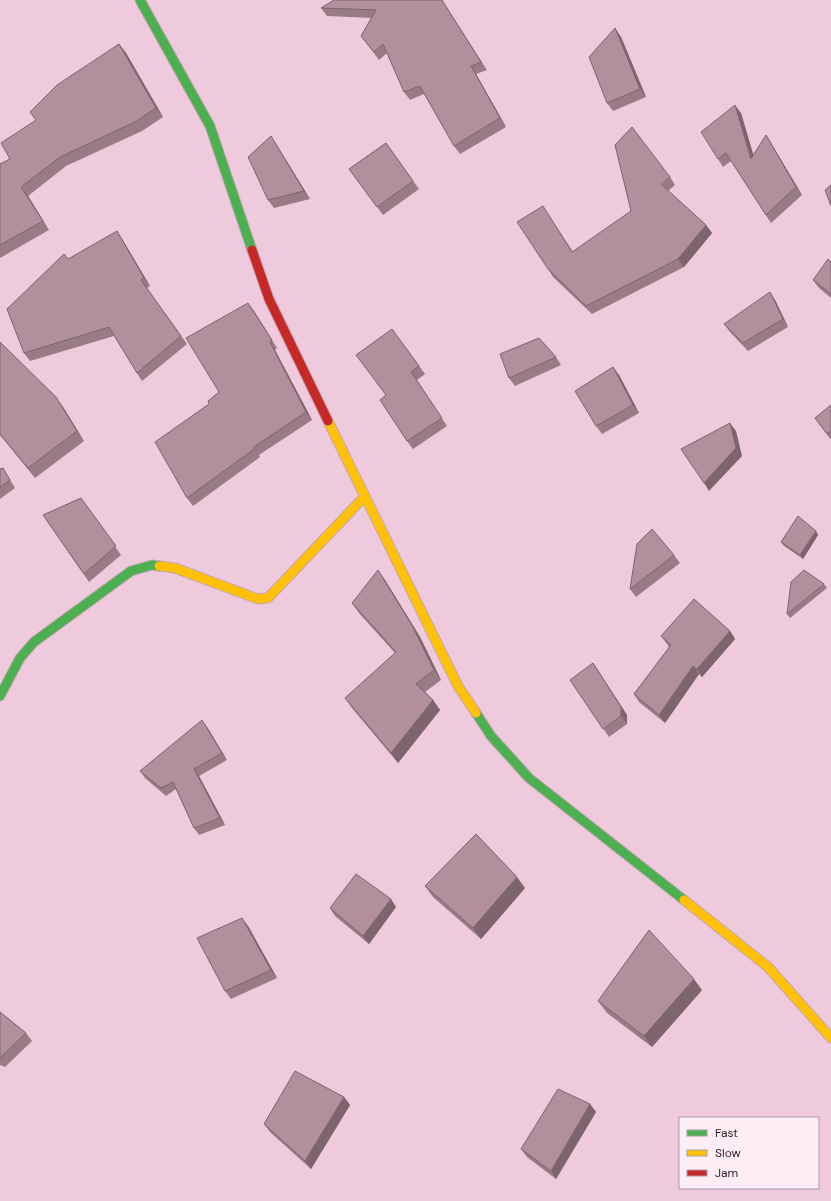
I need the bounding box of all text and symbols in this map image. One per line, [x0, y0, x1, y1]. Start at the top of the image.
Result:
legend [679, 1117, 819, 1189]
text: Fast [715, 1125, 738, 1141]
text: Slow [715, 1145, 741, 1161]
text: Jam [715, 1165, 738, 1181]

